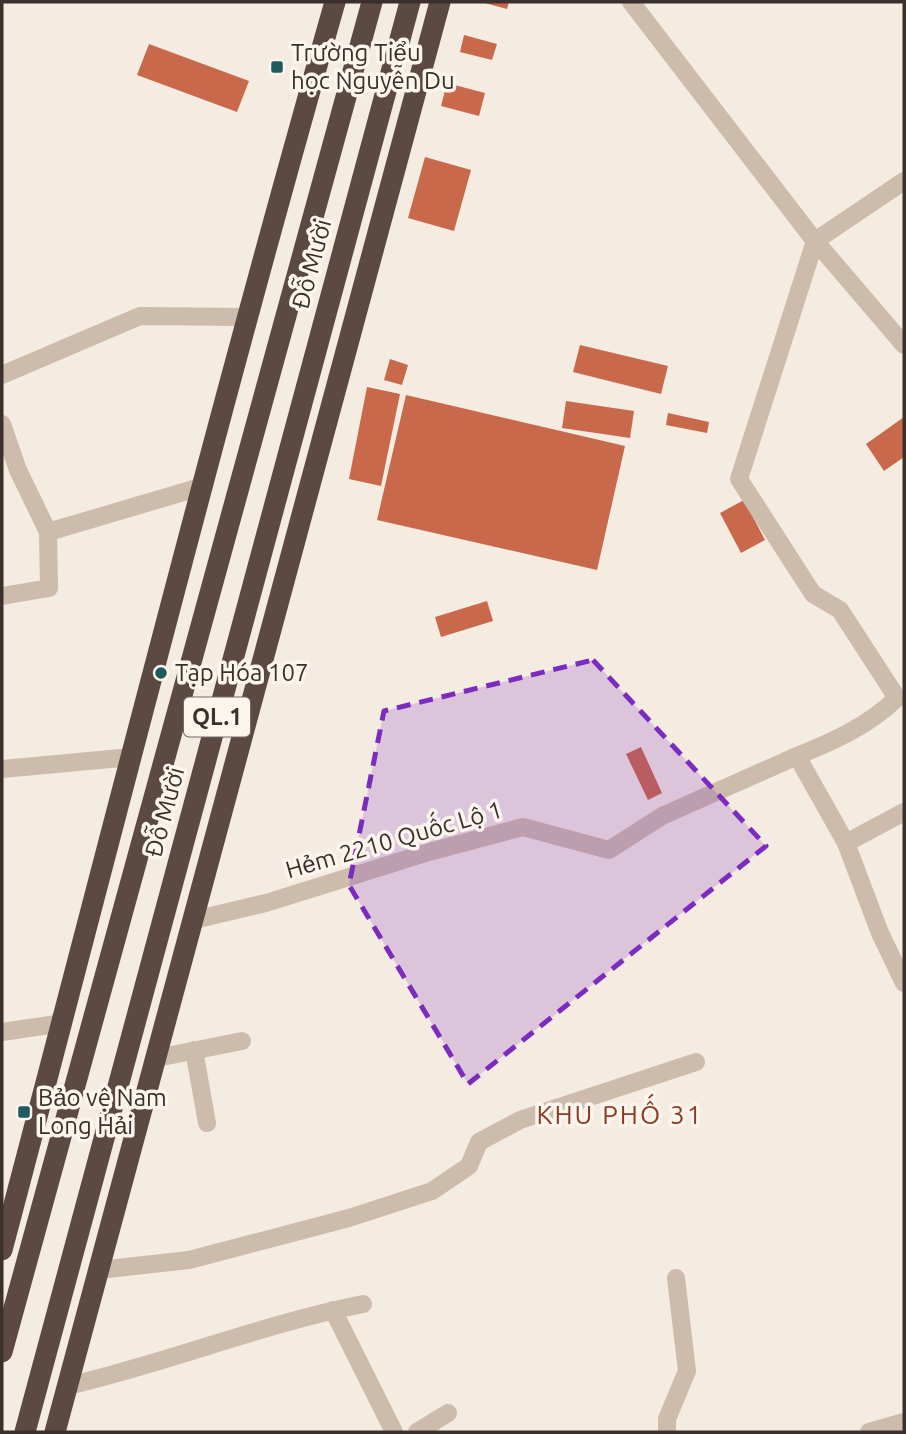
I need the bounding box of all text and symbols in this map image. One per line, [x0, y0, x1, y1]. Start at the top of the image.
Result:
place label: Trường Tiểu học Nguyễn Du [291, 39, 455, 94]
marker: Trường Tiểu học Nguyễn Du [269, 59, 285, 75]
street label: Đỗ Mười [284, 215, 336, 312]
place label: Tạp Hóa 107 [175, 659, 309, 686]
marker: Tạp Hóa 107 [153, 665, 169, 681]
road number: QL.1 [184, 698, 250, 736]
street label: Đỗ Mười [137, 763, 189, 860]
street label: Hẻm 2210 Quốc Lộ 1 [281, 792, 505, 883]
place label: Bảo vệ Nam Long Hải [38, 1084, 167, 1139]
district label: KHU PHỐ 31 [537, 1093, 703, 1129]
marker: Bảo vệ Nam Long Hải [16, 1104, 32, 1120]

